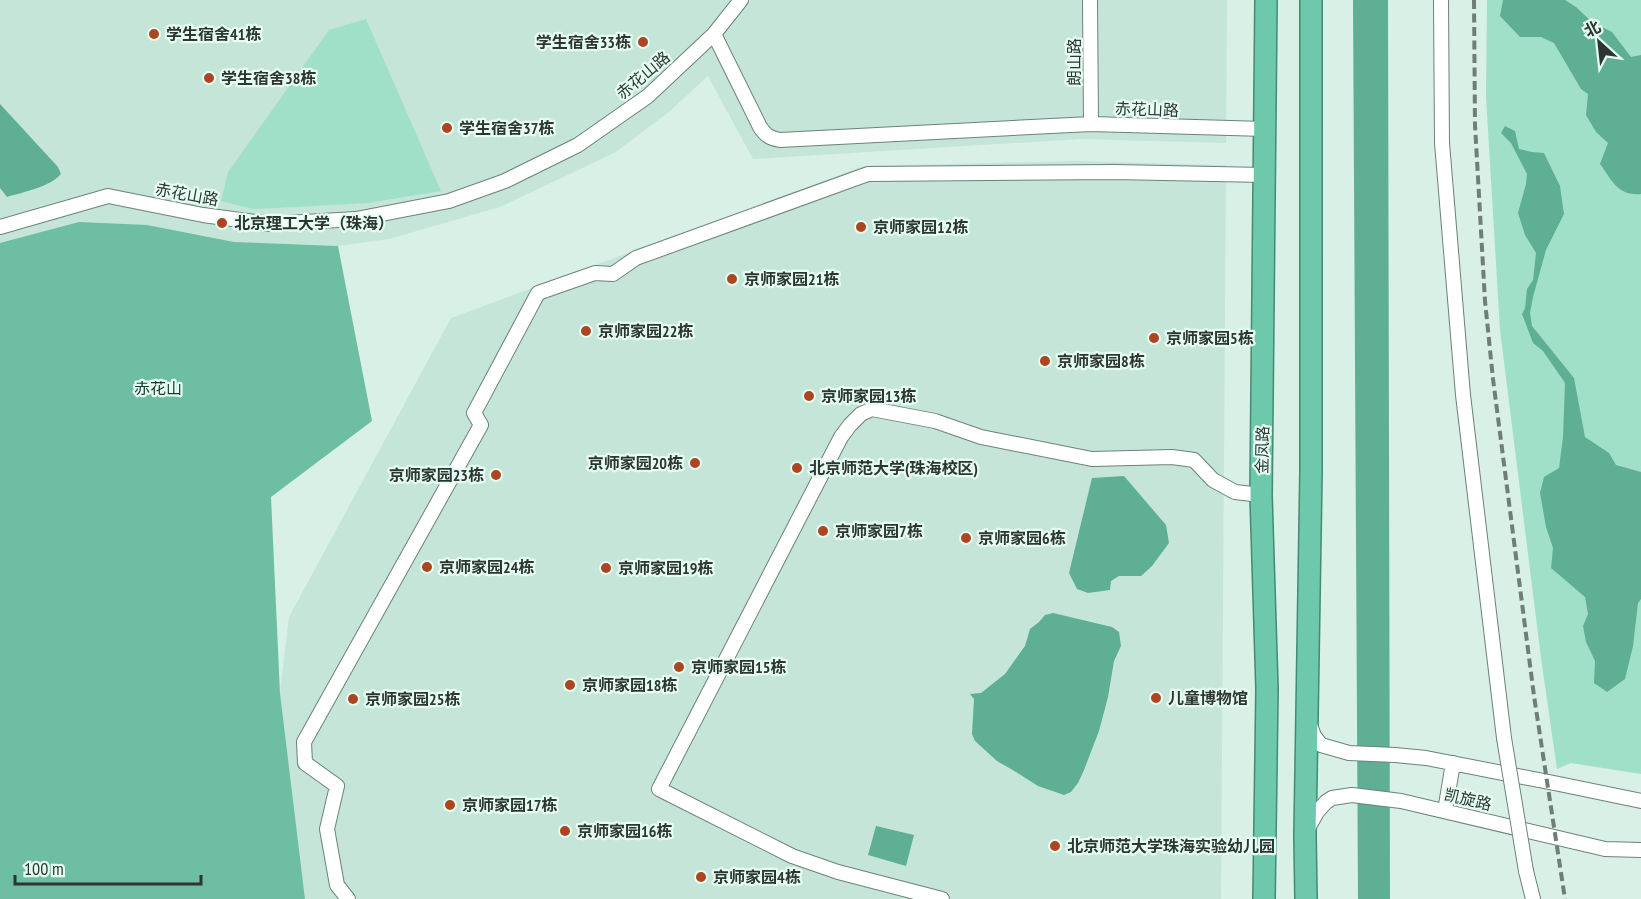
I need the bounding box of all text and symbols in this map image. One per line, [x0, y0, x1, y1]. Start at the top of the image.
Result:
north arrow [1569, 12, 1629, 72]
text: 北 [1581, 16, 1604, 41]
place label: 学生宿舍41栋 [166, 24, 261, 44]
marker: 学生宿舍41栋 [147, 27, 161, 41]
place label: 学生宿舍33栋 [536, 32, 631, 52]
marker: 学生宿舍33栋 [636, 35, 650, 49]
street label: 朗山路 [1064, 38, 1084, 86]
street label: 赤花山路 [612, 47, 674, 103]
place label: 学生宿舍38栋 [221, 68, 316, 88]
marker: 学生宿舍38栋 [202, 71, 216, 85]
street label: 赤花山路 [1115, 98, 1179, 120]
place label: 学生宿舍37栋 [459, 118, 554, 138]
marker: 学生宿舍37栋 [440, 121, 454, 135]
street label: 赤花山路 [154, 179, 220, 209]
place label: 北京理工大学（珠海） [234, 213, 394, 233]
marker: 北京理工大学（珠海） [215, 216, 229, 230]
place label: 京师家园12栋 [873, 217, 968, 237]
marker: 京师家园12栋 [854, 220, 868, 234]
place label: 京师家园21栋 [744, 269, 839, 289]
marker: 京师家园21栋 [725, 272, 739, 286]
place label: 京师家园22栋 [598, 321, 693, 341]
marker: 京师家园22栋 [579, 324, 593, 338]
place label: 京师家园5栋 [1166, 328, 1254, 348]
marker: 京师家园5栋 [1147, 331, 1161, 345]
place label: 京师家园8栋 [1057, 351, 1145, 371]
marker: 京师家园8栋 [1038, 354, 1052, 368]
park label: 赤花山 [134, 378, 182, 398]
place label: 京师家园13栋 [821, 386, 916, 406]
marker: 京师家园13栋 [802, 389, 816, 403]
street label: 金凤路 [1252, 426, 1272, 474]
place label: 京师家园20栋 [588, 453, 683, 473]
marker: 京师家园20栋 [688, 456, 702, 470]
place label: 北京师范大学(珠海校区) [809, 458, 978, 478]
marker: 北京师范大学(珠海校区) [790, 461, 804, 475]
place label: 京师家园23栋 [389, 465, 484, 485]
marker: 京师家园23栋 [489, 468, 503, 482]
place label: 京师家园7栋 [835, 521, 923, 541]
marker: 京师家园7栋 [816, 524, 830, 538]
place label: 京师家园6栋 [978, 528, 1066, 548]
marker: 京师家园6栋 [959, 531, 973, 545]
place label: 京师家园24栋 [439, 557, 534, 577]
place label: 京师家园19栋 [618, 558, 713, 578]
marker: 京师家园24栋 [420, 560, 434, 574]
marker: 京师家园19栋 [599, 561, 613, 575]
place label: 京师家园15栋 [691, 657, 786, 677]
marker: 京师家园15栋 [672, 660, 686, 674]
place label: 京师家园18栋 [582, 675, 677, 695]
marker: 京师家园18栋 [563, 678, 577, 692]
place label: 儿童博物馆 [1168, 688, 1248, 708]
place label: 京师家园25栋 [365, 689, 460, 709]
marker: 儿童博物馆 [1149, 691, 1163, 705]
marker: 京师家园25栋 [346, 692, 360, 706]
street label: 凯旋路 [1442, 784, 1494, 814]
place label: 京师家园17栋 [462, 795, 557, 815]
marker: 京师家园17栋 [443, 798, 457, 812]
place label: 京师家园16栋 [577, 821, 672, 841]
marker: 京师家园16栋 [558, 824, 572, 838]
place label: 北京师范大学珠海实验幼儿园 [1067, 836, 1275, 856]
marker: 北京师范大学珠海实验幼儿园 [1048, 839, 1062, 853]
scale bar [15, 848, 201, 886]
text: 100 m [24, 857, 64, 880]
place label: 京师家园4栋 [713, 867, 801, 887]
marker: 京师家园4栋 [694, 870, 708, 884]

